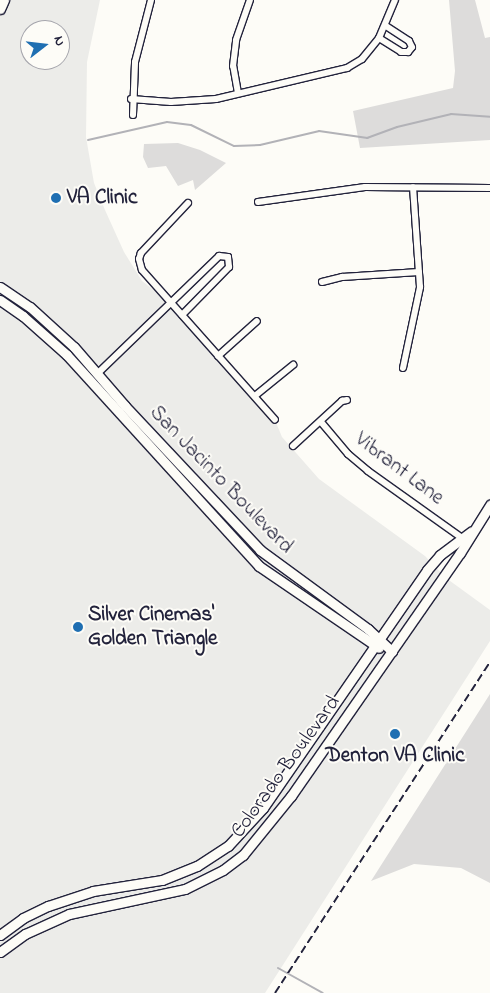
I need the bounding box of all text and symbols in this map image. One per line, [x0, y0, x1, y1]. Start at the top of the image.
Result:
north arrow [20, 20, 70, 70]
text: N [48, 34, 70, 48]
place label: VA Clinic [67, 185, 137, 211]
marker: VA Clinic [49, 191, 63, 205]
street label: San Jacinto Boulevard [144, 401, 298, 559]
street label: Vibrant Lane [349, 427, 449, 511]
place label: Silver Cinemas' Golden Triangle [88, 602, 217, 652]
marker: Silver Cinemas' Golden Triangle [72, 621, 84, 633]
street label: Colorado Boulevard [226, 691, 346, 843]
marker: Denton VA Clinic [388, 727, 402, 741]
place label: Denton VA Clinic [325, 743, 465, 769]

